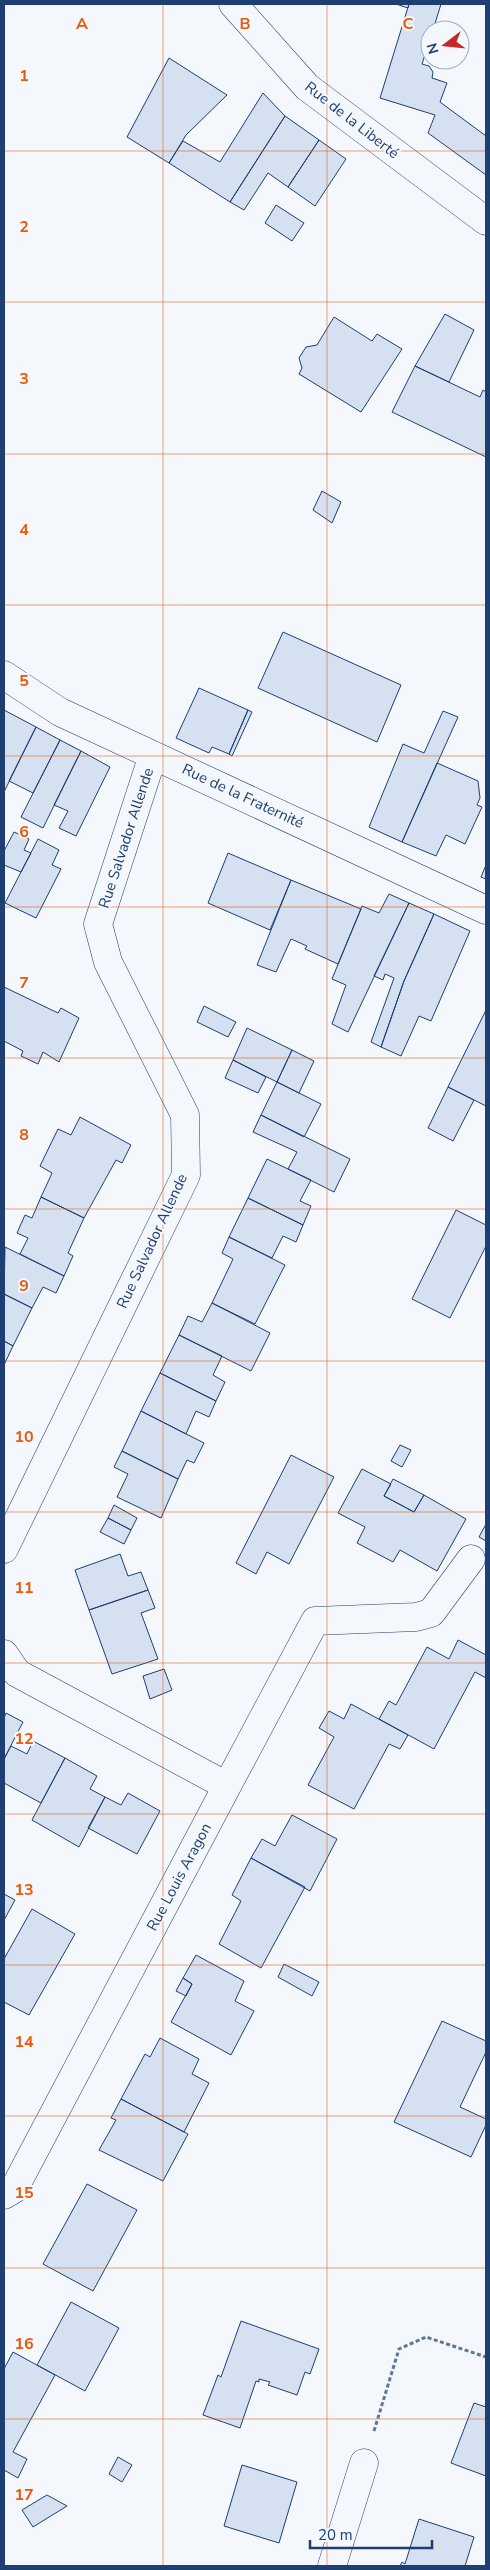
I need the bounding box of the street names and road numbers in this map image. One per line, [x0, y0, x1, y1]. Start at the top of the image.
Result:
street label: Rue de la Liberté [301, 77, 403, 163]
street label: Rue de la Fraternité [179, 759, 307, 833]
street label: Rue Salvador Allende [94, 765, 158, 911]
street label: Rue Salvador Allende [112, 1170, 192, 1312]
street label: Rue Louis Aragon [142, 1820, 216, 1934]

